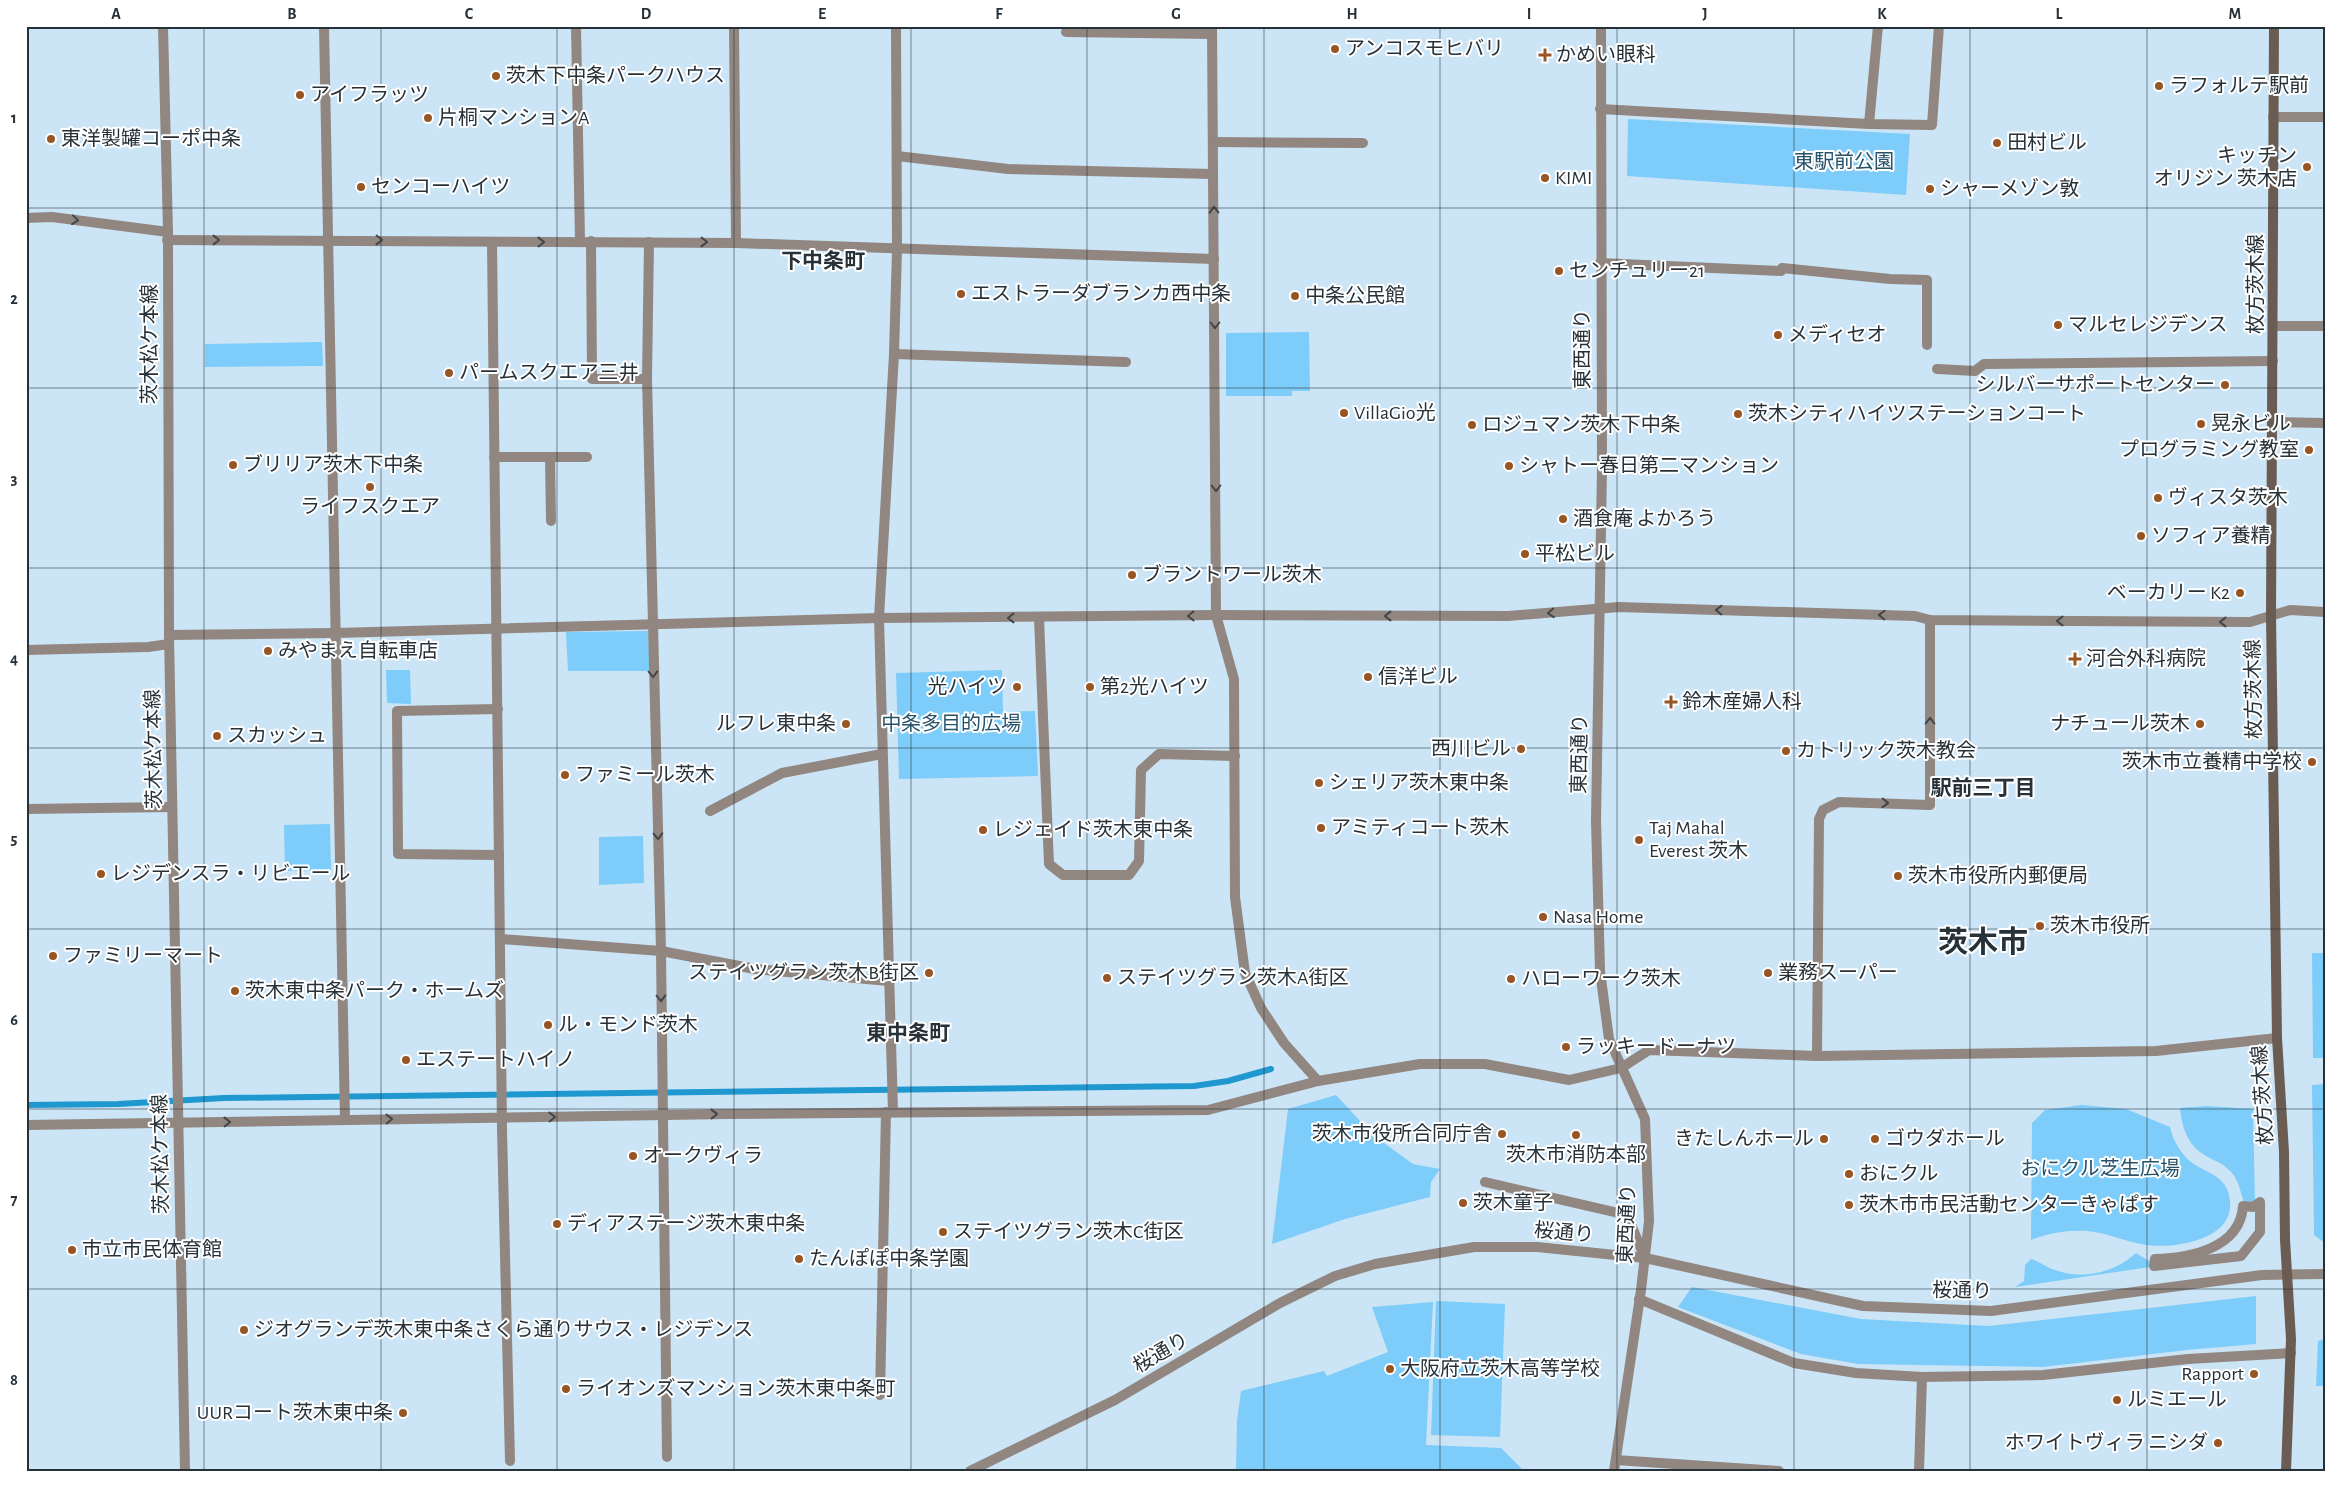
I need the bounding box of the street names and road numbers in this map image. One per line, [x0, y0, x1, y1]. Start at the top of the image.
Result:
street label: 枚方茨木線 [2244, 234, 2266, 334]
street label: 茨木松ケ本線 [138, 284, 160, 404]
street label: 東西通り [1572, 309, 1593, 389]
street label: 枚方茨木線 [2241, 639, 2265, 739]
street label: 茨木松ケ本線 [141, 689, 165, 809]
street label: 東西通り [1568, 714, 1591, 794]
street label: 枚方茨木線 [2248, 1044, 2276, 1146]
street label: 茨木松ケ本線 [148, 1094, 172, 1214]
street label: 東西通り [1614, 1183, 1639, 1264]
street label: 桜通り [1533, 1219, 1595, 1246]
street label: 桜通り [1932, 1279, 1992, 1302]
street label: 桜通り [1130, 1328, 1192, 1377]

